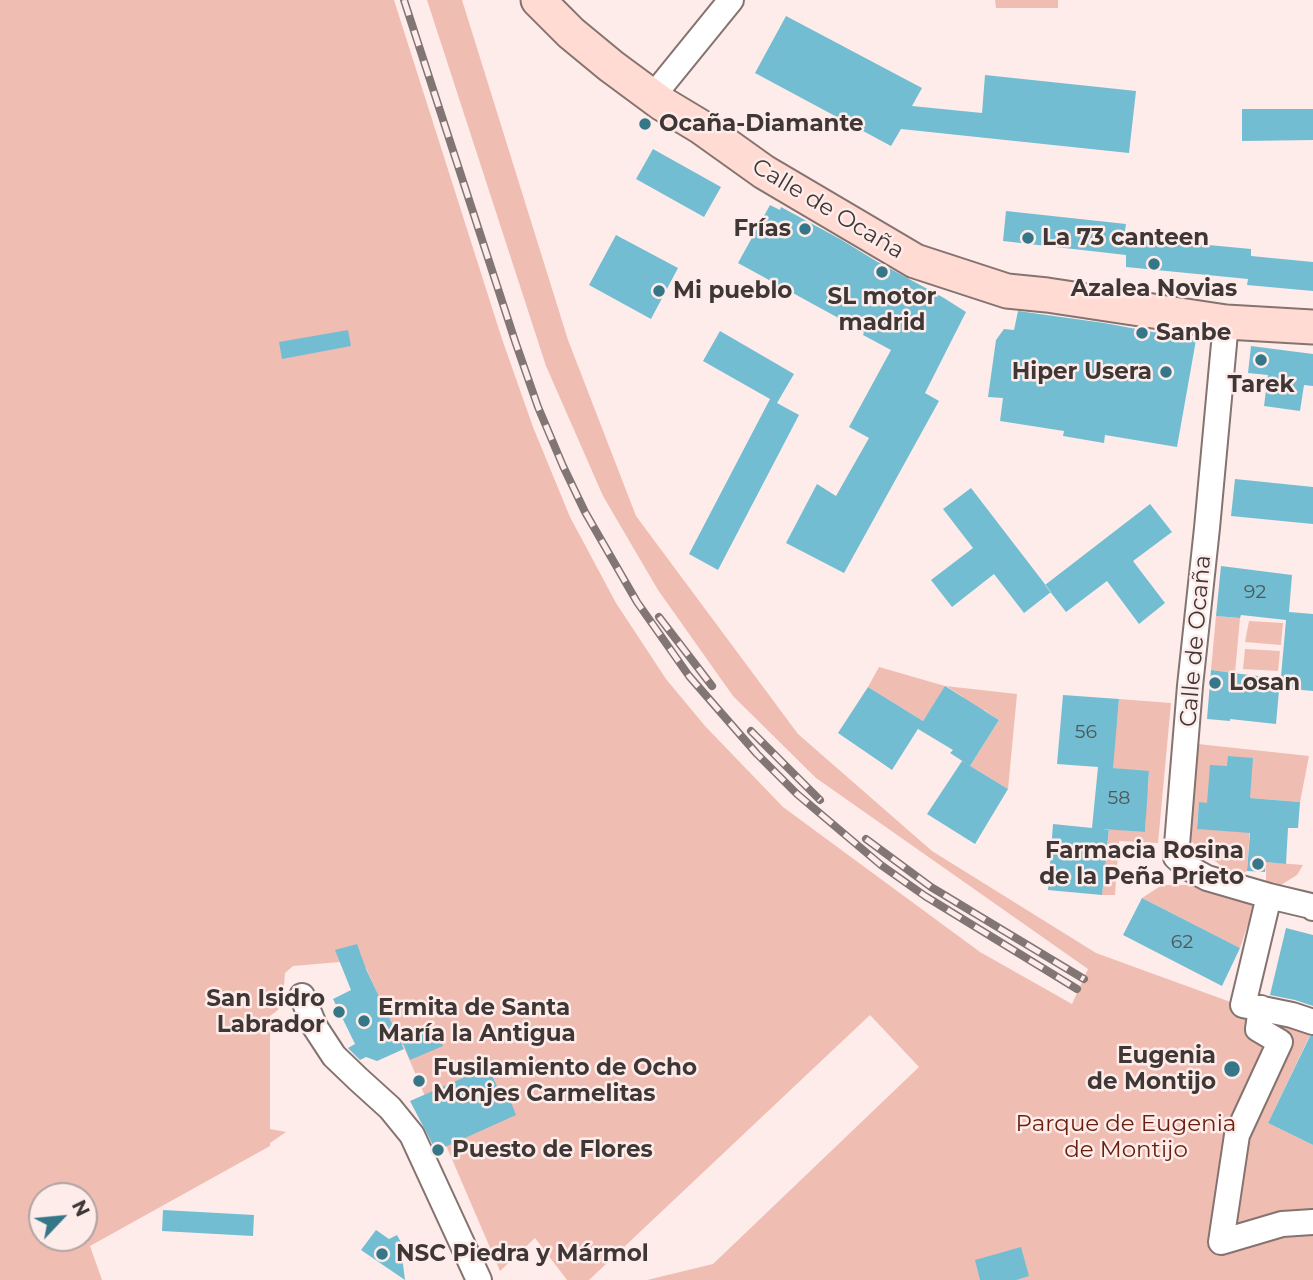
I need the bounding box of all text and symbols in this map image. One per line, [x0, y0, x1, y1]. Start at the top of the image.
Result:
place label: Ocaña-Diamante [659, 110, 864, 138]
marker: Ocaña-Diamante [637, 116, 653, 132]
street label: Calle de Ocaña [747, 153, 909, 265]
place label: Frías [733, 215, 791, 243]
marker: Frías [797, 221, 813, 237]
place label: La 73 canteen [1042, 224, 1209, 252]
marker: La 73 canteen [1020, 230, 1036, 246]
marker: Azalea Novias [1146, 256, 1162, 272]
marker: SL motor madrid [874, 264, 890, 280]
place label: Azalea Novias [1071, 275, 1237, 303]
place label: Mi pueblo [673, 277, 792, 305]
marker: Mi pueblo [651, 283, 667, 299]
place label: SL motor madrid [828, 283, 936, 337]
place label: Sanbe [1156, 319, 1231, 347]
marker: Sanbe [1134, 325, 1150, 341]
marker: Tarek [1253, 352, 1269, 368]
place label: Hiper Usera [1012, 358, 1152, 386]
marker: Hiper Usera [1158, 364, 1174, 380]
place label: Tarek [1227, 371, 1295, 399]
street label: Calle de Ocaña [1175, 554, 1217, 728]
house number: 92 [1244, 581, 1266, 603]
place label: Losan [1229, 669, 1300, 697]
marker: Losan [1207, 675, 1223, 691]
house number: 56 [1075, 721, 1097, 743]
house number: 58 [1108, 787, 1130, 809]
place label: Farmacia Rosina de la Peña Prieto [1039, 837, 1244, 891]
marker: Farmacia Rosina de la Peña Prieto [1250, 856, 1266, 872]
house number: 62 [1171, 931, 1193, 953]
place label: San Isidro Labrador [206, 985, 325, 1039]
place label: Ermita de Santa María la Antigua [378, 994, 576, 1048]
marker: San Isidro Labrador [331, 1004, 347, 1020]
marker: Ermita de Santa María la Antigua [356, 1013, 372, 1029]
place label: Eugenia de Montijo [1087, 1042, 1216, 1096]
place label: Fusilamiento de Ocho Monjes Carmelitas [433, 1054, 697, 1108]
marker: Eugenia de Montijo [1222, 1059, 1242, 1079]
marker: Fusilamiento de Ocho Monjes Carmelitas [411, 1073, 427, 1089]
park label: Parque de Eugenia de Montijo [1016, 1110, 1236, 1164]
place label: Puesto de Flores [452, 1136, 653, 1164]
marker: Puesto de Flores [430, 1142, 446, 1158]
north arrow [28, 1182, 98, 1252]
text: N [67, 1197, 94, 1220]
place label: NSC Piedra y Mármol [396, 1240, 649, 1268]
marker: NSC Piedra y Mármol [374, 1246, 390, 1262]

